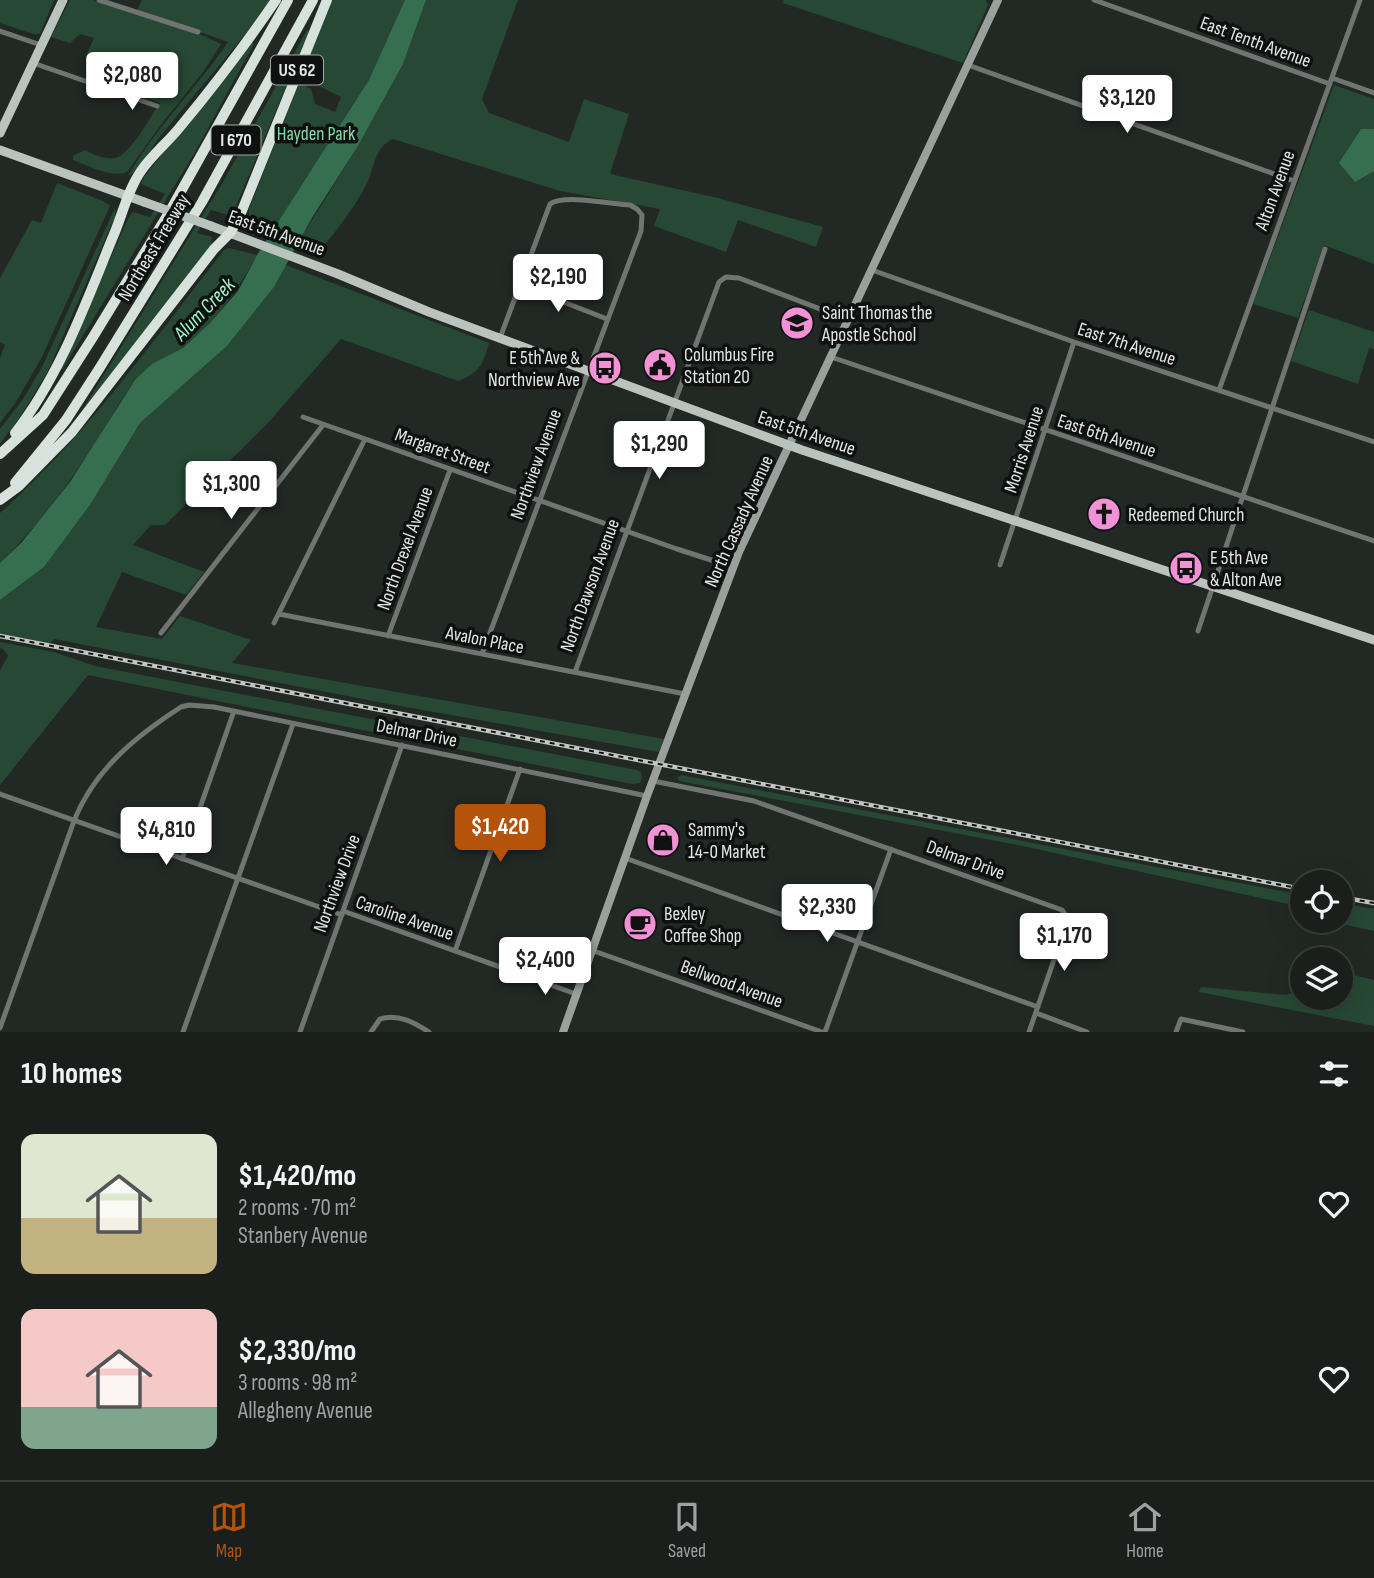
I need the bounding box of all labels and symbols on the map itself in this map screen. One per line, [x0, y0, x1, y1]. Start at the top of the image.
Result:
street label: East Tenth Avenue [1197, 12, 1314, 73]
pin: $2,080 [75, 52, 189, 112]
road number: US 62 [271, 56, 323, 84]
pin: $3,120 [1070, 76, 1184, 135]
park label: Hayden Park [277, 123, 356, 146]
road number: I 670 [212, 125, 260, 154]
street label: Alton Avenue [1250, 148, 1300, 234]
street label: Northeast Freeway [113, 190, 195, 305]
street label: East 5th Avenue [225, 205, 328, 262]
pin: $2,190 [501, 254, 615, 314]
water label: Alum Creek [168, 272, 241, 347]
place label: Saint Thomas the Apostle School [821, 302, 932, 347]
school or university icon: Saint Thomas the Apostle School [778, 304, 816, 342]
street label: East 7th Avenue [1075, 318, 1178, 371]
place label: Columbus Fire Station 20 [684, 344, 774, 389]
public building icon: Columbus Fire Station 20 [641, 346, 679, 384]
place label: E 5th Ave & Northview Ave [488, 347, 580, 392]
bus stop icon: E 5th Ave & Northview Ave [586, 349, 624, 387]
street label: Morris Avenue [1000, 403, 1049, 496]
street label: Northview Avenue [506, 406, 567, 523]
street label: East 5th Avenue [755, 406, 858, 461]
street label: East 6th Avenue [1054, 410, 1159, 463]
pin: $1,290 [602, 421, 716, 481]
street label: Margaret Street [392, 424, 494, 479]
street label: North Cassady Avenue [700, 452, 779, 591]
pin: $1,300 [174, 462, 288, 521]
street label: North Drexel Avenue [372, 484, 438, 613]
church icon: Redeemed Church [1085, 495, 1123, 533]
place label: Redeemed Church [1128, 504, 1244, 527]
street label: North Dawson Avenue [556, 516, 625, 655]
place label: E 5th Ave & Alton Ave [1210, 547, 1282, 592]
bus stop icon: E 5th Ave & Alton Ave [1167, 549, 1205, 587]
street label: Avalon Place [443, 621, 526, 659]
street label: Delmar Drive [374, 714, 459, 753]
pin: $1,420 [443, 804, 557, 864]
pin: $4,810 [109, 808, 223, 867]
place label: Sammy's 14-0 Market [688, 819, 766, 864]
shop icon: Sammy's 14-0 Market [644, 821, 682, 859]
street label: Northview Drive [309, 831, 366, 936]
street label: Delmar Drive [923, 836, 1008, 885]
pin: $2,330 [770, 884, 884, 944]
street label: Caroline Avenue [353, 891, 456, 946]
place label: Bexley Coffee Shop [664, 903, 742, 948]
cafe icon: Bexley Coffee Shop [621, 905, 659, 943]
pin: $1,170 [1007, 914, 1121, 973]
pin: $2,400 [488, 937, 602, 997]
street label: Bellwood Avenue [677, 955, 786, 1014]

